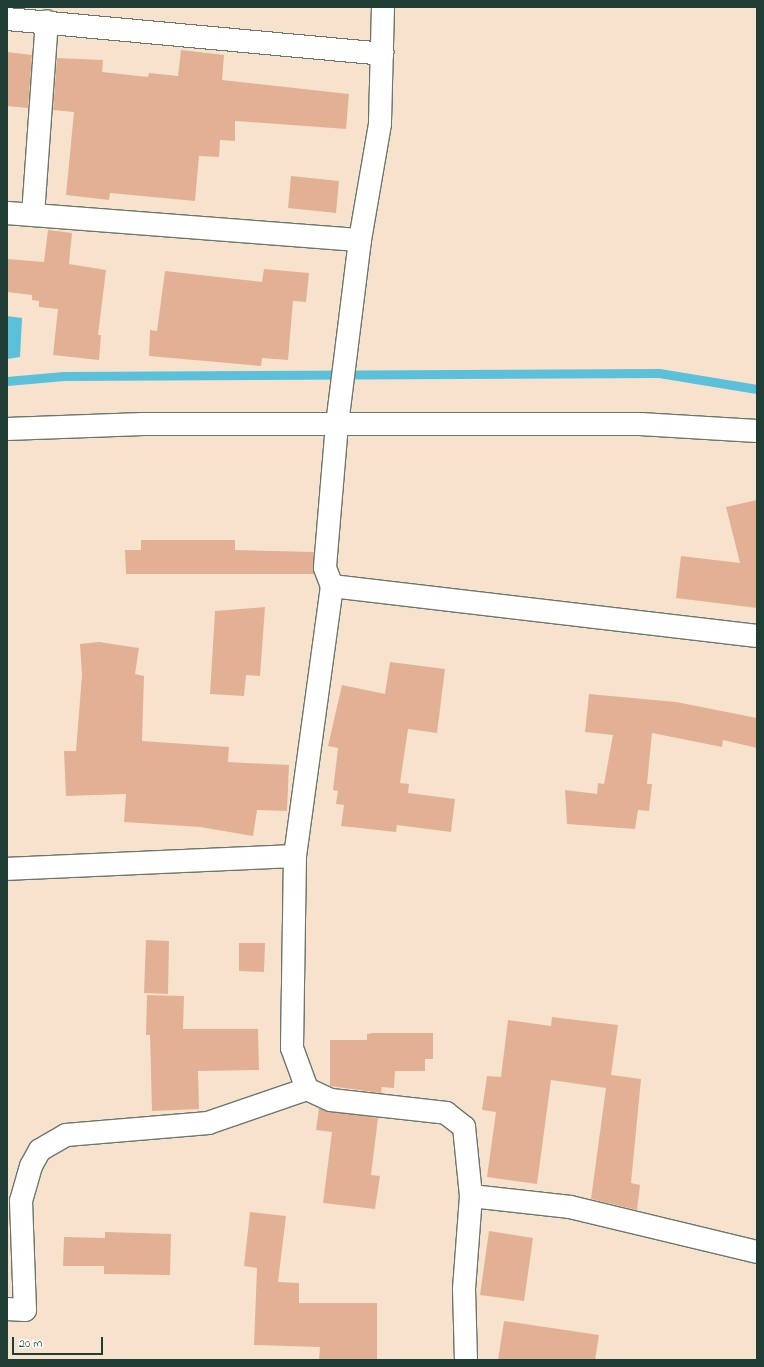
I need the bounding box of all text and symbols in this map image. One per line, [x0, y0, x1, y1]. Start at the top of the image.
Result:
scale bar [14, 1329, 105, 1355]
text: 20 m [19, 1335, 42, 1353]

